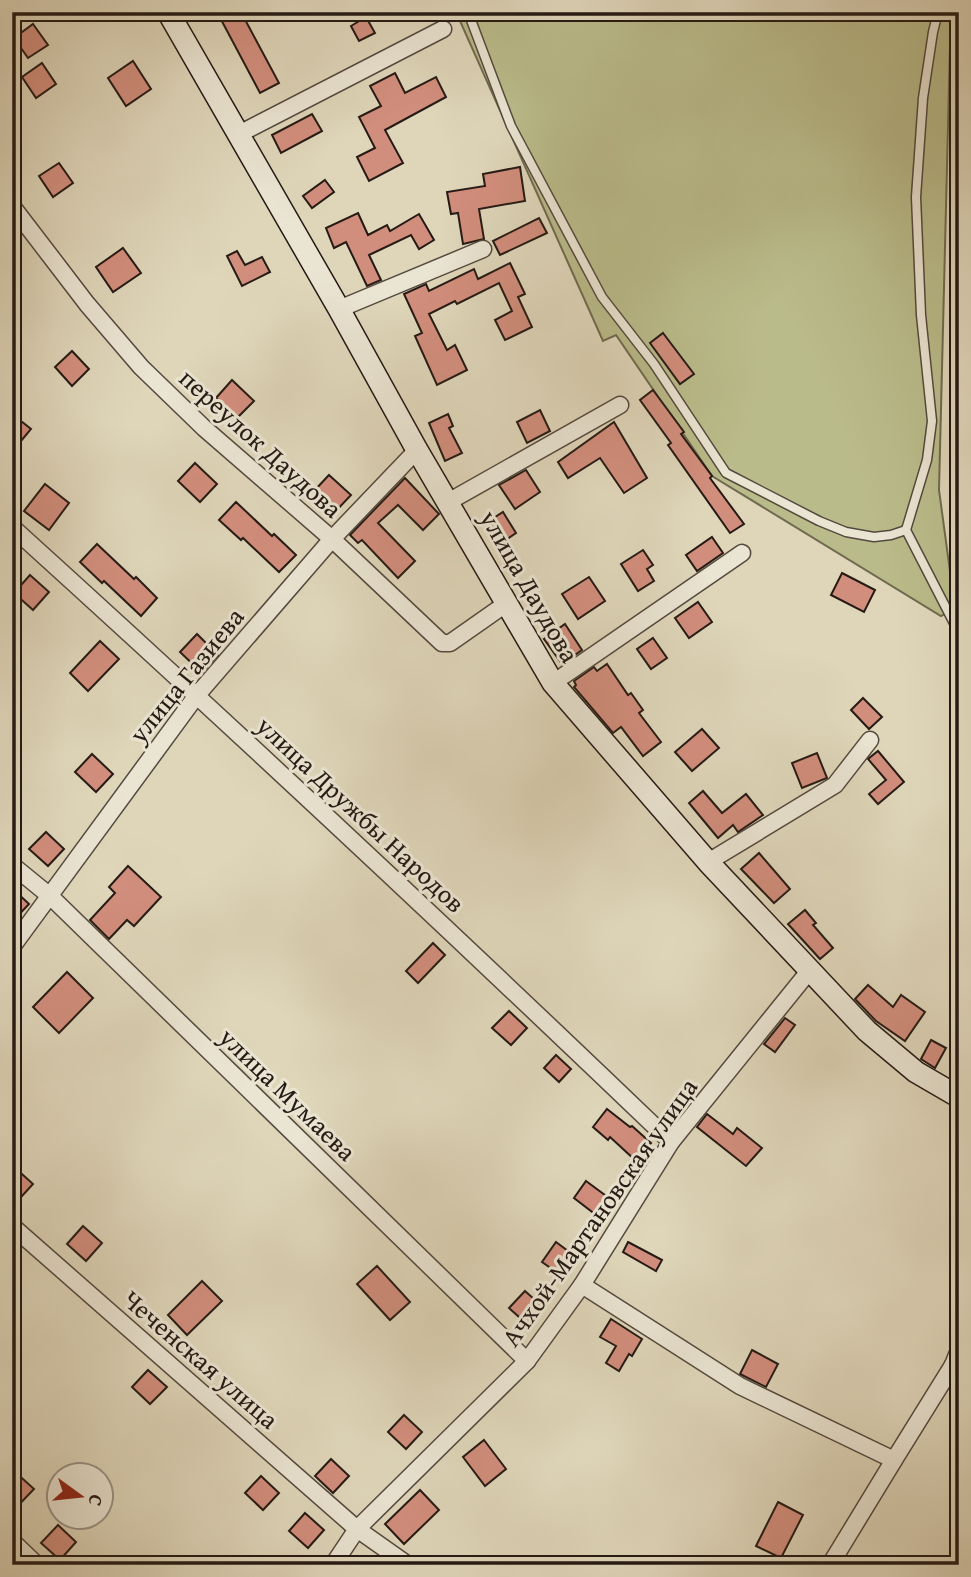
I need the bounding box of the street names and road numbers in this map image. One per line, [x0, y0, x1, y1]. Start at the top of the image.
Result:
street label: переулок Даудова [171, 359, 352, 527]
street label: улица Даудова [470, 502, 590, 670]
street label: улица Газиева [118, 598, 253, 752]
street label: улица Дружбы Народов [247, 706, 474, 921]
street label: улица Мумаева [210, 1018, 366, 1170]
street label: Ачхой-Мартановская улица [491, 1069, 707, 1354]
street label: Чеченская улица [114, 1280, 288, 1438]

